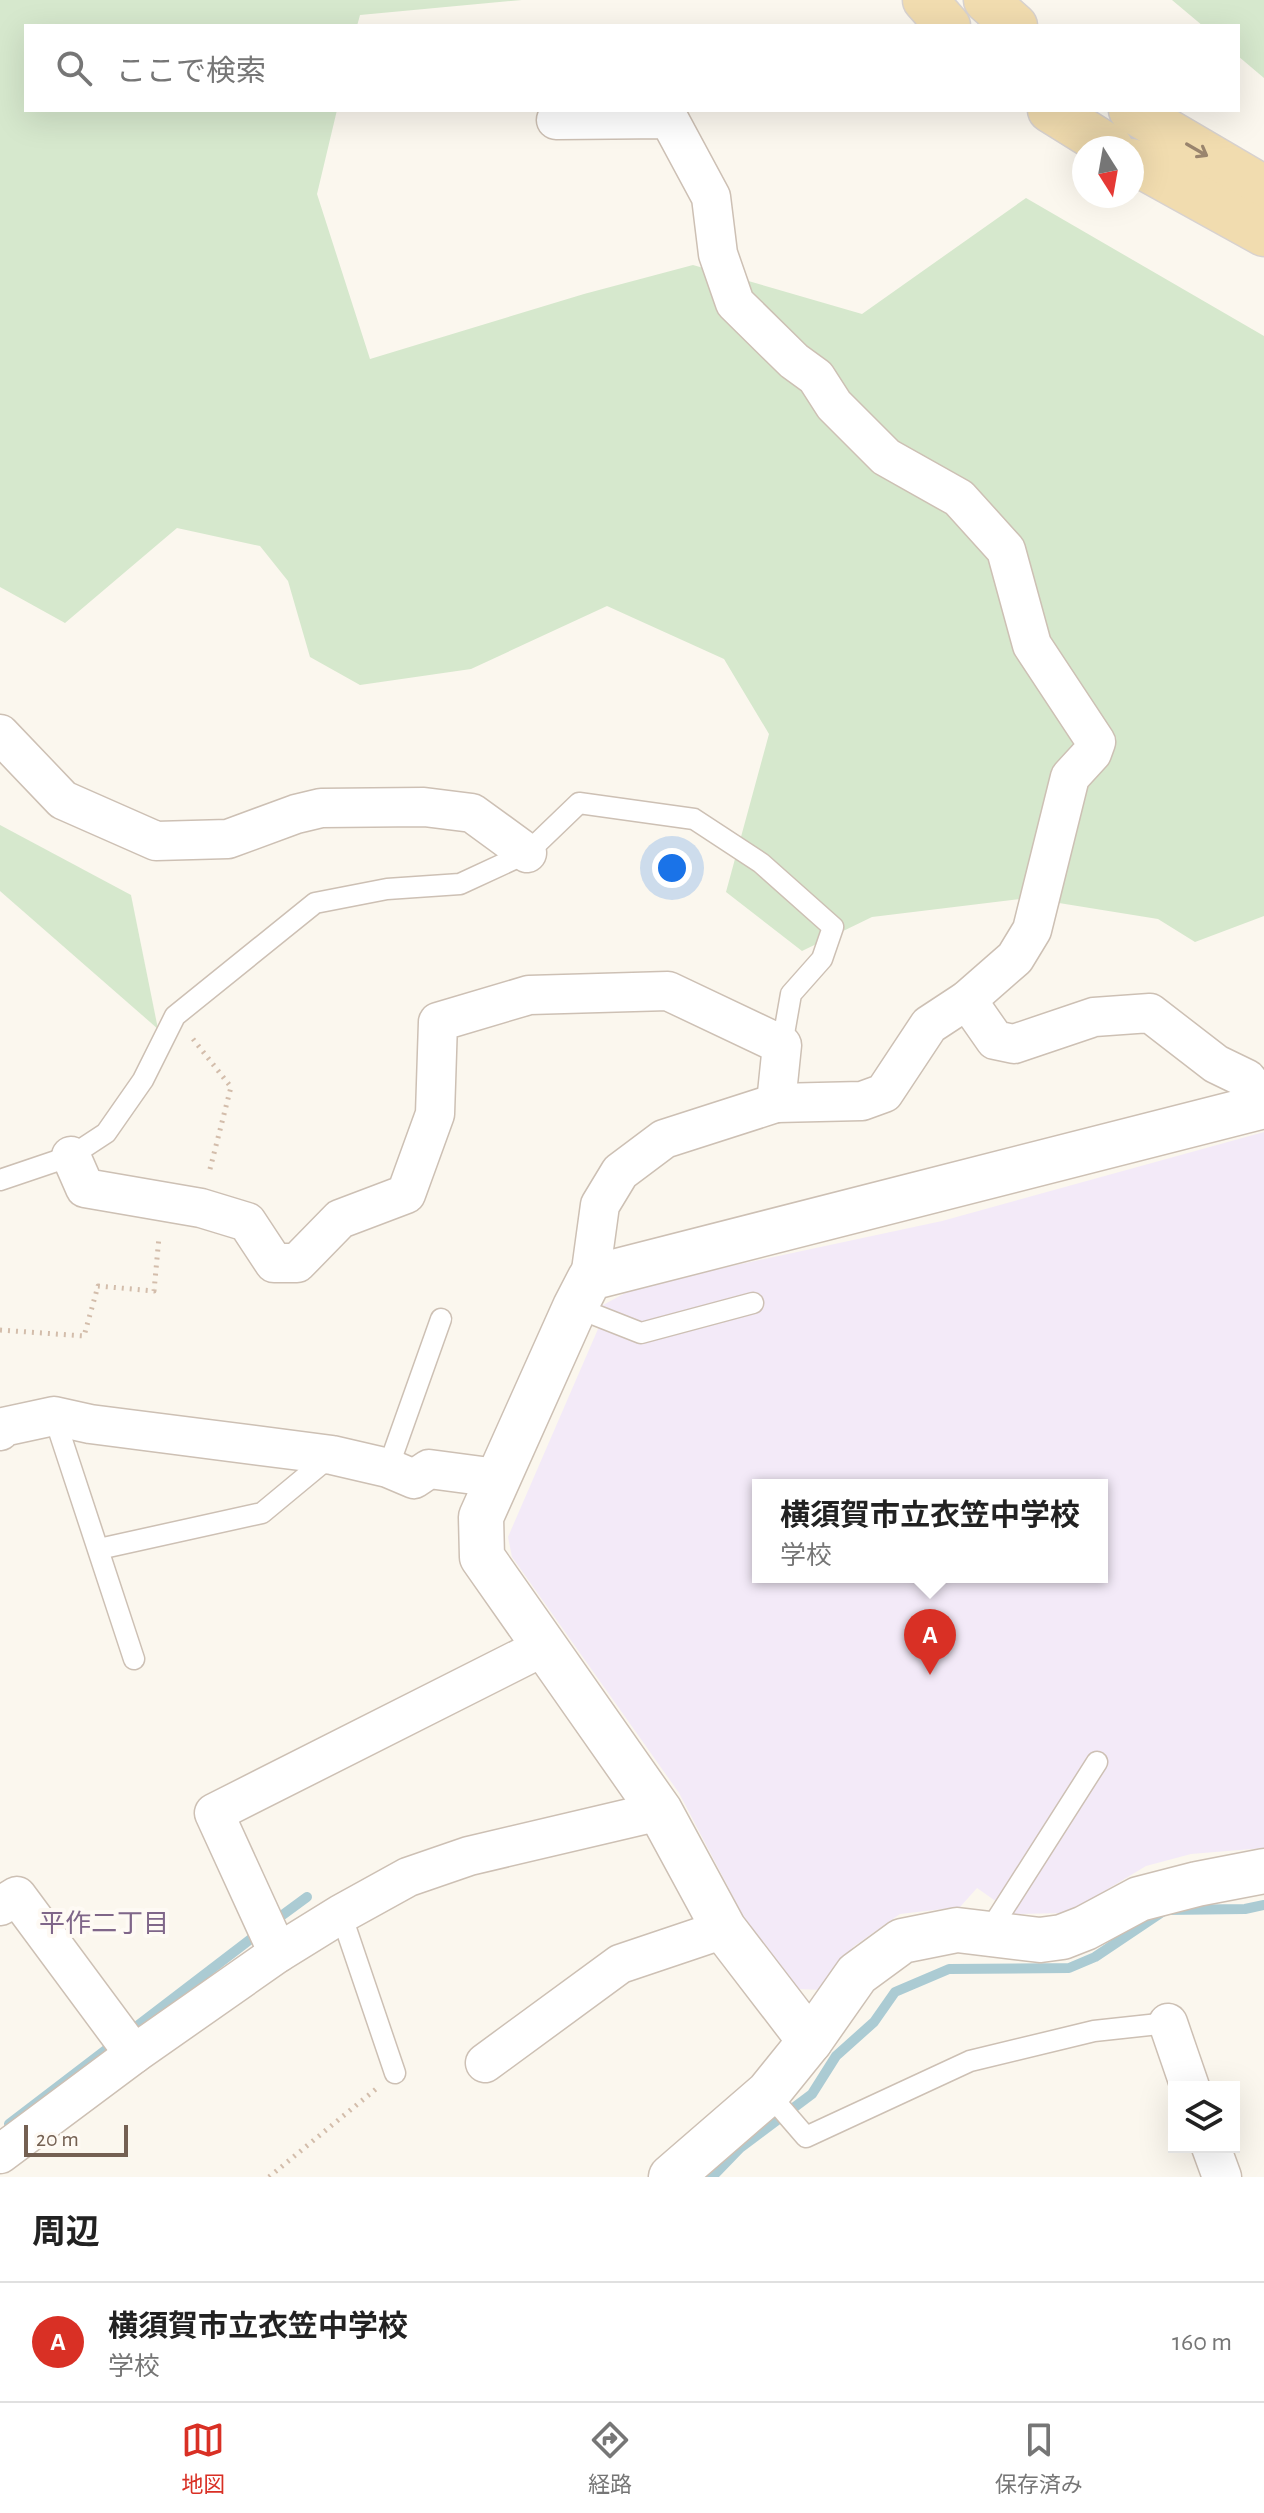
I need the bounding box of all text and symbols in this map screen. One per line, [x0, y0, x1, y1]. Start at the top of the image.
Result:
search box [24, 24, 1240, 112]
icon: search [52, 46, 96, 90]
text: ここで検索 [116, 57, 266, 87]
north arrow [1072, 136, 1144, 208]
one-way arrow [1185, 142, 1208, 158]
your location [652, 848, 692, 888]
popup [752, 1479, 1108, 1583]
text: 横須賀市立衣笠中学校 [780, 1501, 1080, 1531]
text: 学校 [780, 1543, 832, 1569]
pin: A [904, 1609, 956, 1675]
district label: 平作二丁目 [39, 1910, 169, 1937]
map controls [1168, 2081, 1240, 2153]
button: layers [1168, 2081, 1240, 2153]
scale bar [24, 2121, 128, 2157]
text: 20 m [36, 2128, 79, 2150]
text: 周辺 [32, 2216, 100, 2250]
text: 横須賀市立衣笠中学校 [108, 2312, 408, 2342]
text: A [50, 2329, 66, 2355]
text: 160 m [1172, 2329, 1232, 2355]
text: 学校 [108, 2354, 160, 2380]
tab: 地図 [181, 2418, 225, 2498]
tab: 経路 [588, 2418, 632, 2498]
tab: 保存済み [995, 2418, 1083, 2498]

